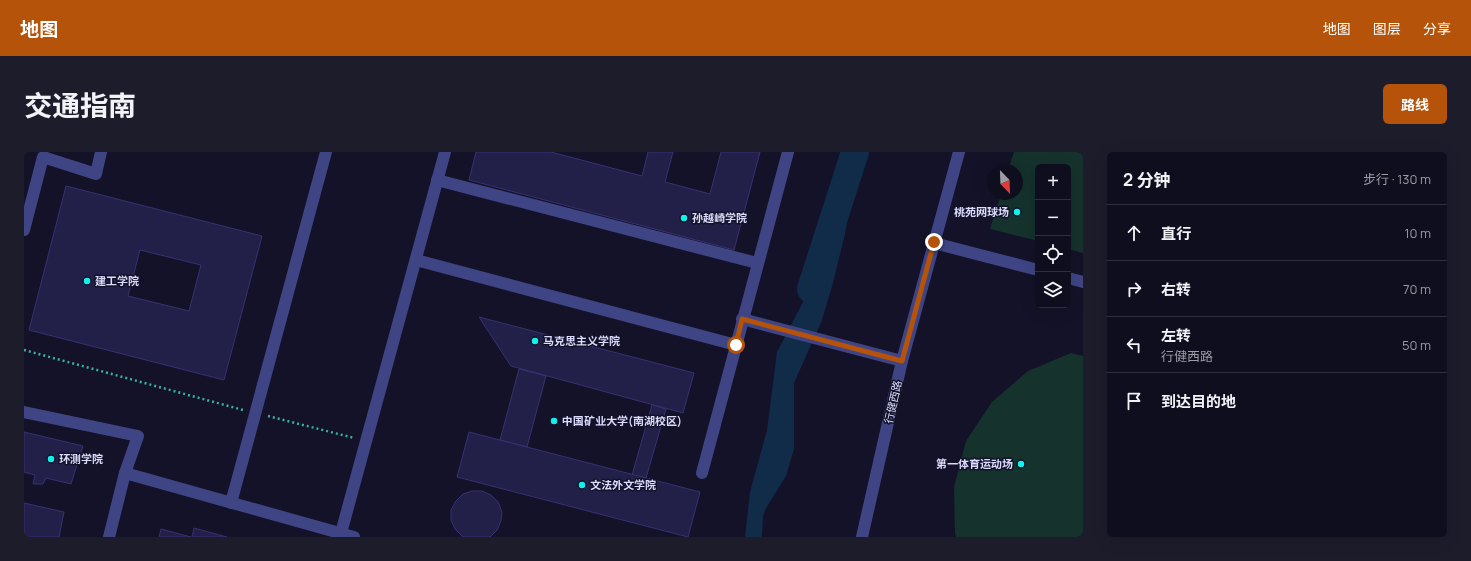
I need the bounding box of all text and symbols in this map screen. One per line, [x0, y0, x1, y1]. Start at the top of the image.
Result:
text: 地图 [20, 16, 58, 42]
text: 地图 [1323, 19, 1351, 38]
text: 图层 [1373, 19, 1401, 38]
text: 分享 [1423, 19, 1451, 38]
button: 路线 [1383, 84, 1447, 124]
text: 交通指南 [24, 86, 136, 124]
north arrow [987, 164, 1023, 200]
map controls [1035, 164, 1071, 308]
button: + [1035, 164, 1071, 200]
text: 2 分钟 [1123, 168, 1171, 191]
text: 步行 · 130 m [1363, 170, 1431, 188]
button: − [1035, 200, 1071, 236]
place label: 桃苑网球场 [954, 204, 1009, 219]
marker: 桃苑网球场 [1012, 207, 1022, 217]
place label: 孙越崎学院 [692, 210, 747, 225]
marker: 孙越崎学院 [679, 213, 689, 223]
icon: ahead [1123, 222, 1145, 244]
text: 直行 [1161, 223, 1191, 244]
text: 10 m [1404, 224, 1431, 242]
route end [925, 233, 943, 251]
button: locate [1035, 236, 1071, 272]
button: layers [1035, 272, 1071, 308]
place label: 建工学院 [95, 273, 139, 288]
marker: 建工学院 [82, 276, 92, 286]
icon: right [1123, 278, 1145, 300]
text: 右转 [1161, 279, 1191, 300]
text: 70 m [1403, 280, 1431, 298]
text: 左转 [1161, 325, 1191, 346]
place label: 马克思主义学院 [543, 333, 620, 348]
icon: left [1123, 334, 1145, 356]
marker: 马克思主义学院 [530, 336, 540, 346]
route start [727, 336, 745, 354]
text: 50 m [1402, 336, 1431, 354]
text: 行健西路 [1161, 347, 1213, 365]
street label: 行健西路 [880, 379, 905, 425]
icon: arrive [1123, 390, 1145, 412]
text: 到达目的地 [1161, 391, 1236, 412]
place label: 中国矿业大学(南湖校区) [562, 413, 682, 428]
marker: 中国矿业大学(南湖校区) [549, 416, 559, 426]
place label: 环测学院 [59, 451, 103, 466]
marker: 环测学院 [46, 454, 56, 464]
place label: 第一体育运动场 [936, 456, 1013, 471]
marker: 第一体育运动场 [1016, 459, 1026, 469]
place label: 文法外文学院 [590, 477, 656, 492]
marker: 文法外文学院 [577, 480, 587, 490]

